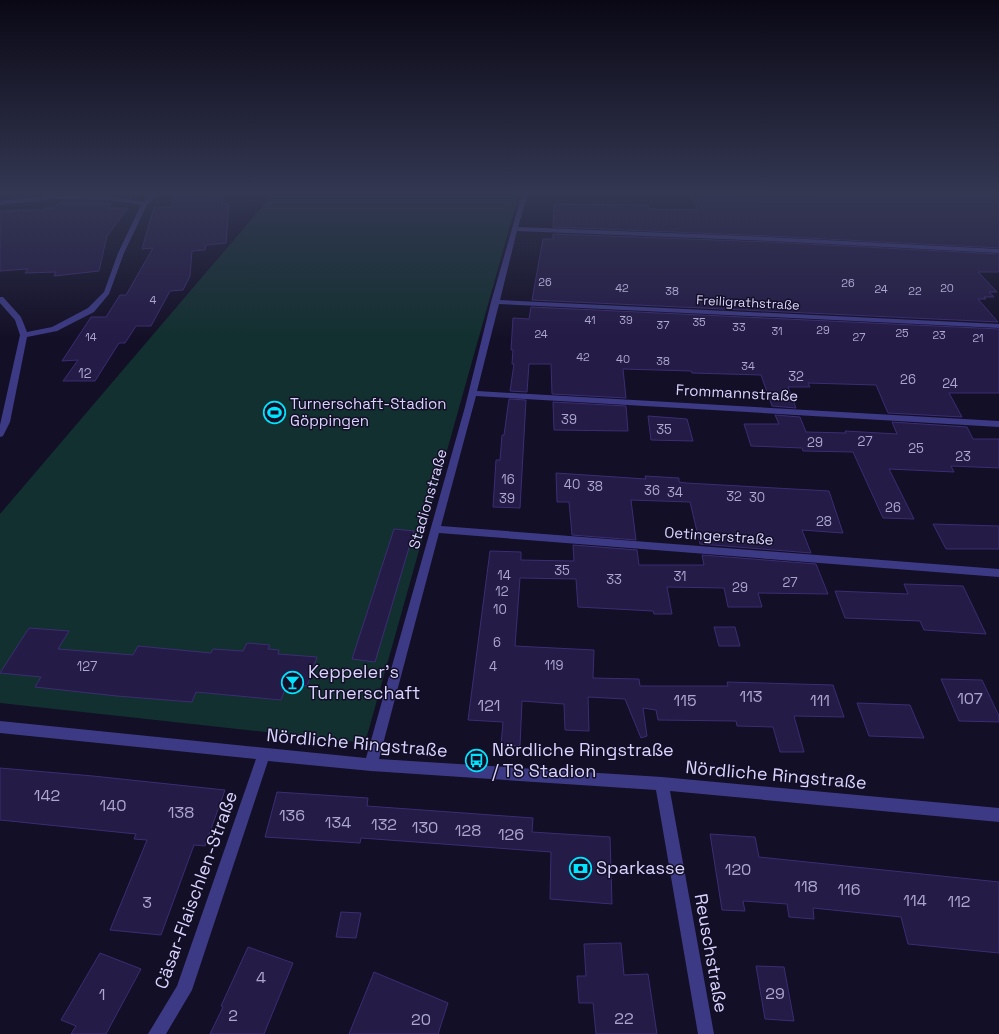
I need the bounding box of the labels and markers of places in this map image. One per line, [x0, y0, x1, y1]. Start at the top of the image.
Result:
place label: Turnerschaft-Stadion Göppingen [290, 394, 446, 430]
sports icon: Turnerschaft-Stadion Göppingen [261, 400, 287, 426]
place label: Keppeler's Turnerschaft [308, 660, 420, 704]
bar icon: Keppeler's Turnerschaft [280, 669, 306, 695]
place label: Nördliche Ringstraße / TS Stadion [492, 738, 674, 782]
bus stop icon: Nördliche Ringstraße / TS Stadion [463, 747, 489, 773]
bank icon: Sparkasse [568, 855, 594, 881]
place label: Sparkasse [596, 856, 685, 879]

